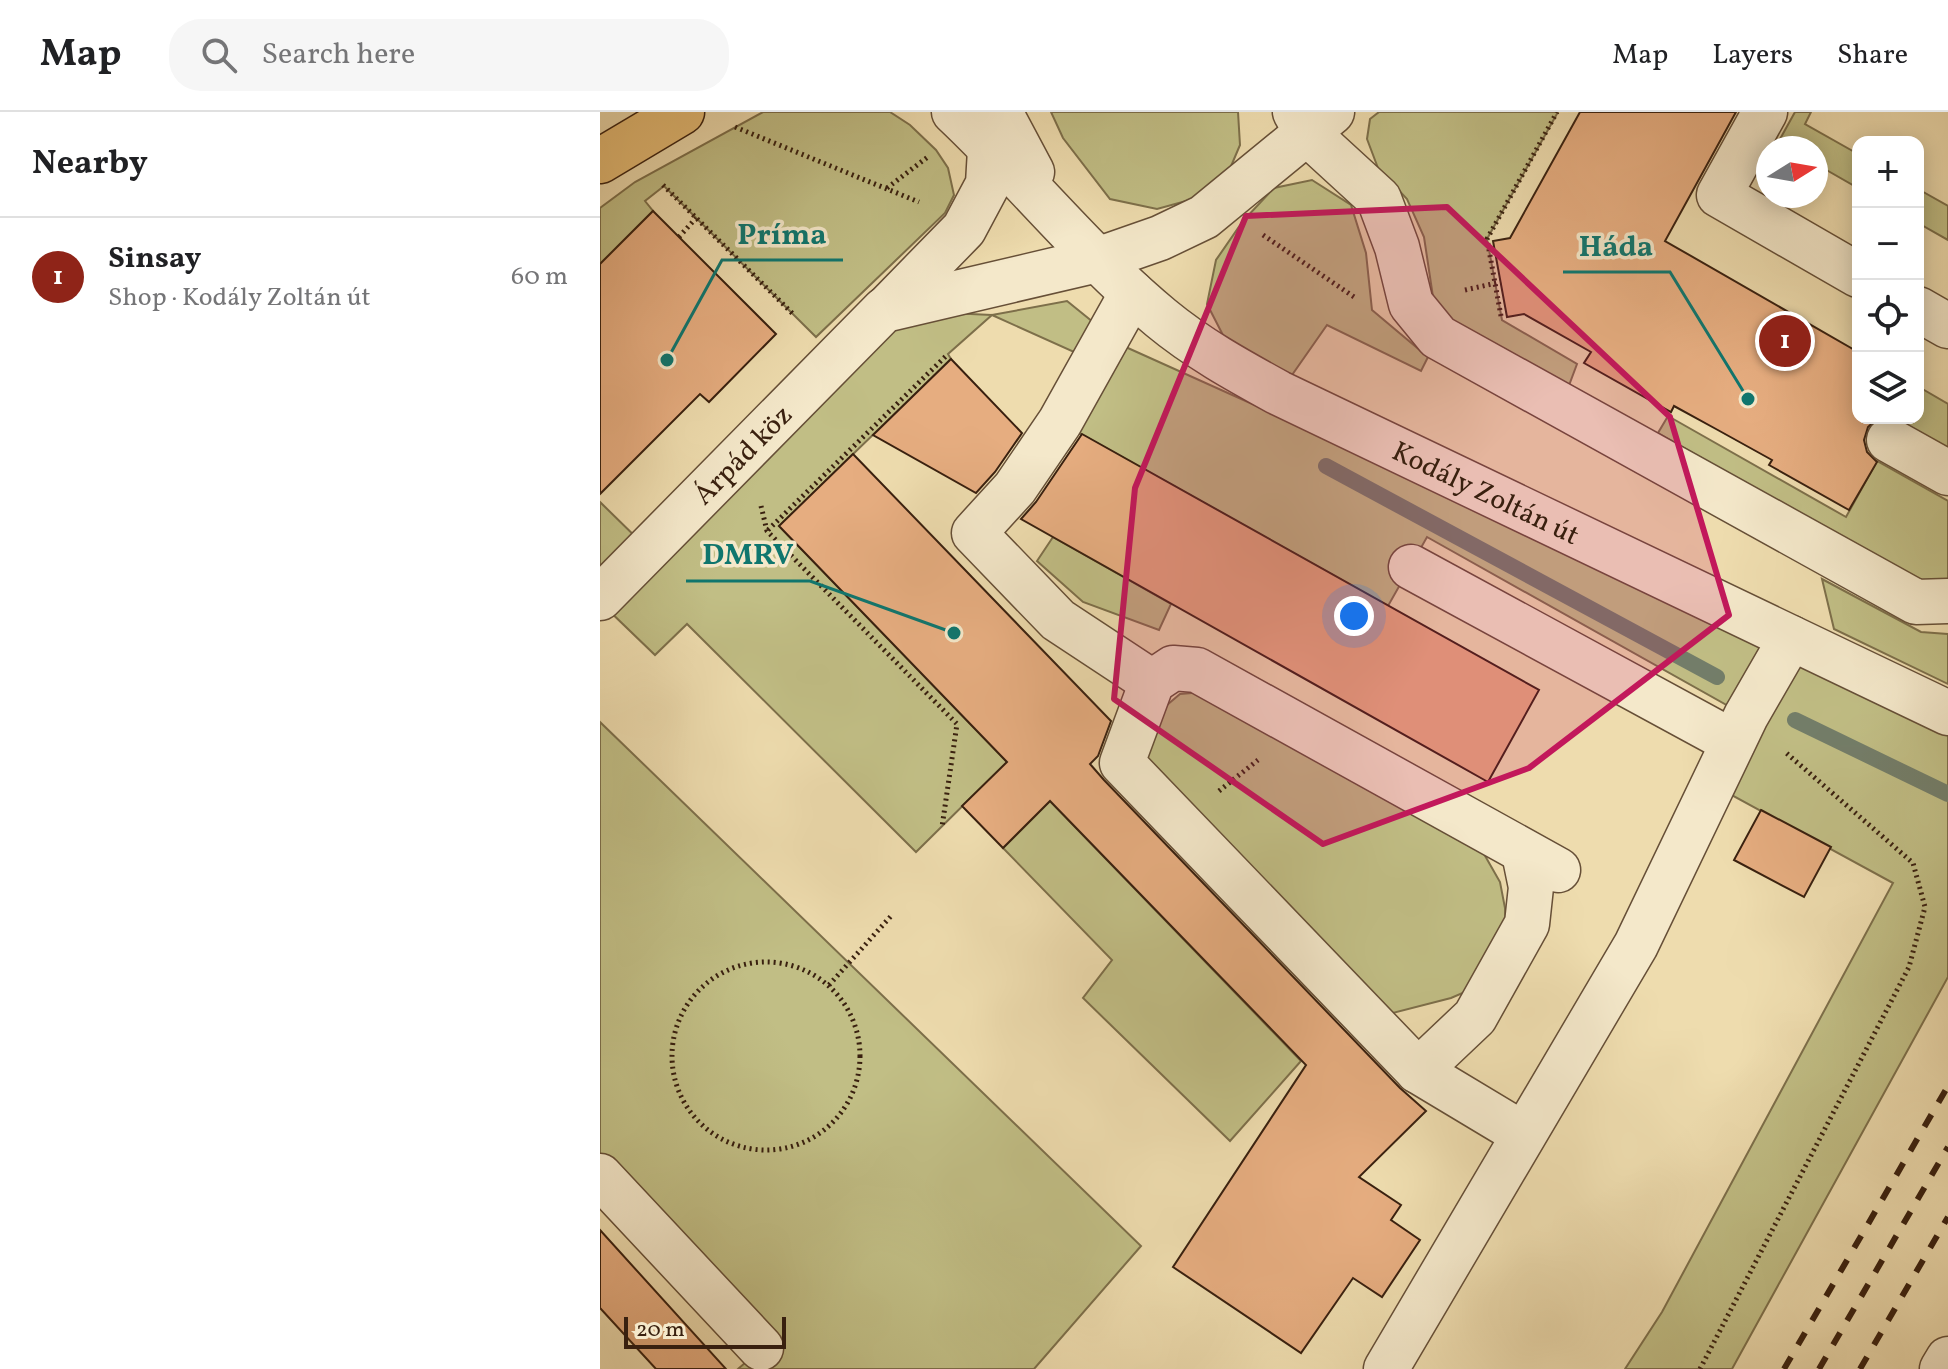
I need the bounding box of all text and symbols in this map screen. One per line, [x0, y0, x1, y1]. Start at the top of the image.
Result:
search box [169, 19, 729, 91]
text: Map [40, 29, 121, 82]
icon: search [197, 33, 241, 77]
text: Search here [261, 34, 415, 76]
text: Map [1612, 36, 1668, 75]
text: Layers [1712, 36, 1793, 75]
text: Share [1837, 36, 1908, 75]
north arrow [1756, 136, 1828, 208]
map controls [1852, 136, 1924, 424]
button: + [1852, 136, 1924, 208]
text: Nearby [32, 141, 148, 188]
callout: Príma [722, 206, 843, 260]
button: − [1852, 208, 1924, 280]
text: Príma [737, 215, 827, 257]
callout: Háda [1563, 218, 1670, 272]
text: Háda [1579, 227, 1653, 269]
text: Sinsay [108, 238, 201, 280]
text: 1 [53, 259, 63, 295]
text: 60 m [511, 259, 568, 295]
text: Shop · Kodály Zoltán út [108, 280, 371, 316]
button: locate [1852, 280, 1924, 352]
pin: 1 [1759, 311, 1811, 371]
button: layers [1852, 352, 1924, 424]
street label: Árpád köz [685, 397, 802, 515]
street label: Kodály Zoltán út [1385, 433, 1585, 556]
callout: DMRV [686, 527, 810, 581]
text: DMRV [702, 535, 794, 577]
your location [1334, 596, 1374, 636]
scale bar [624, 1313, 786, 1349]
text: 20 m [636, 1315, 685, 1346]

